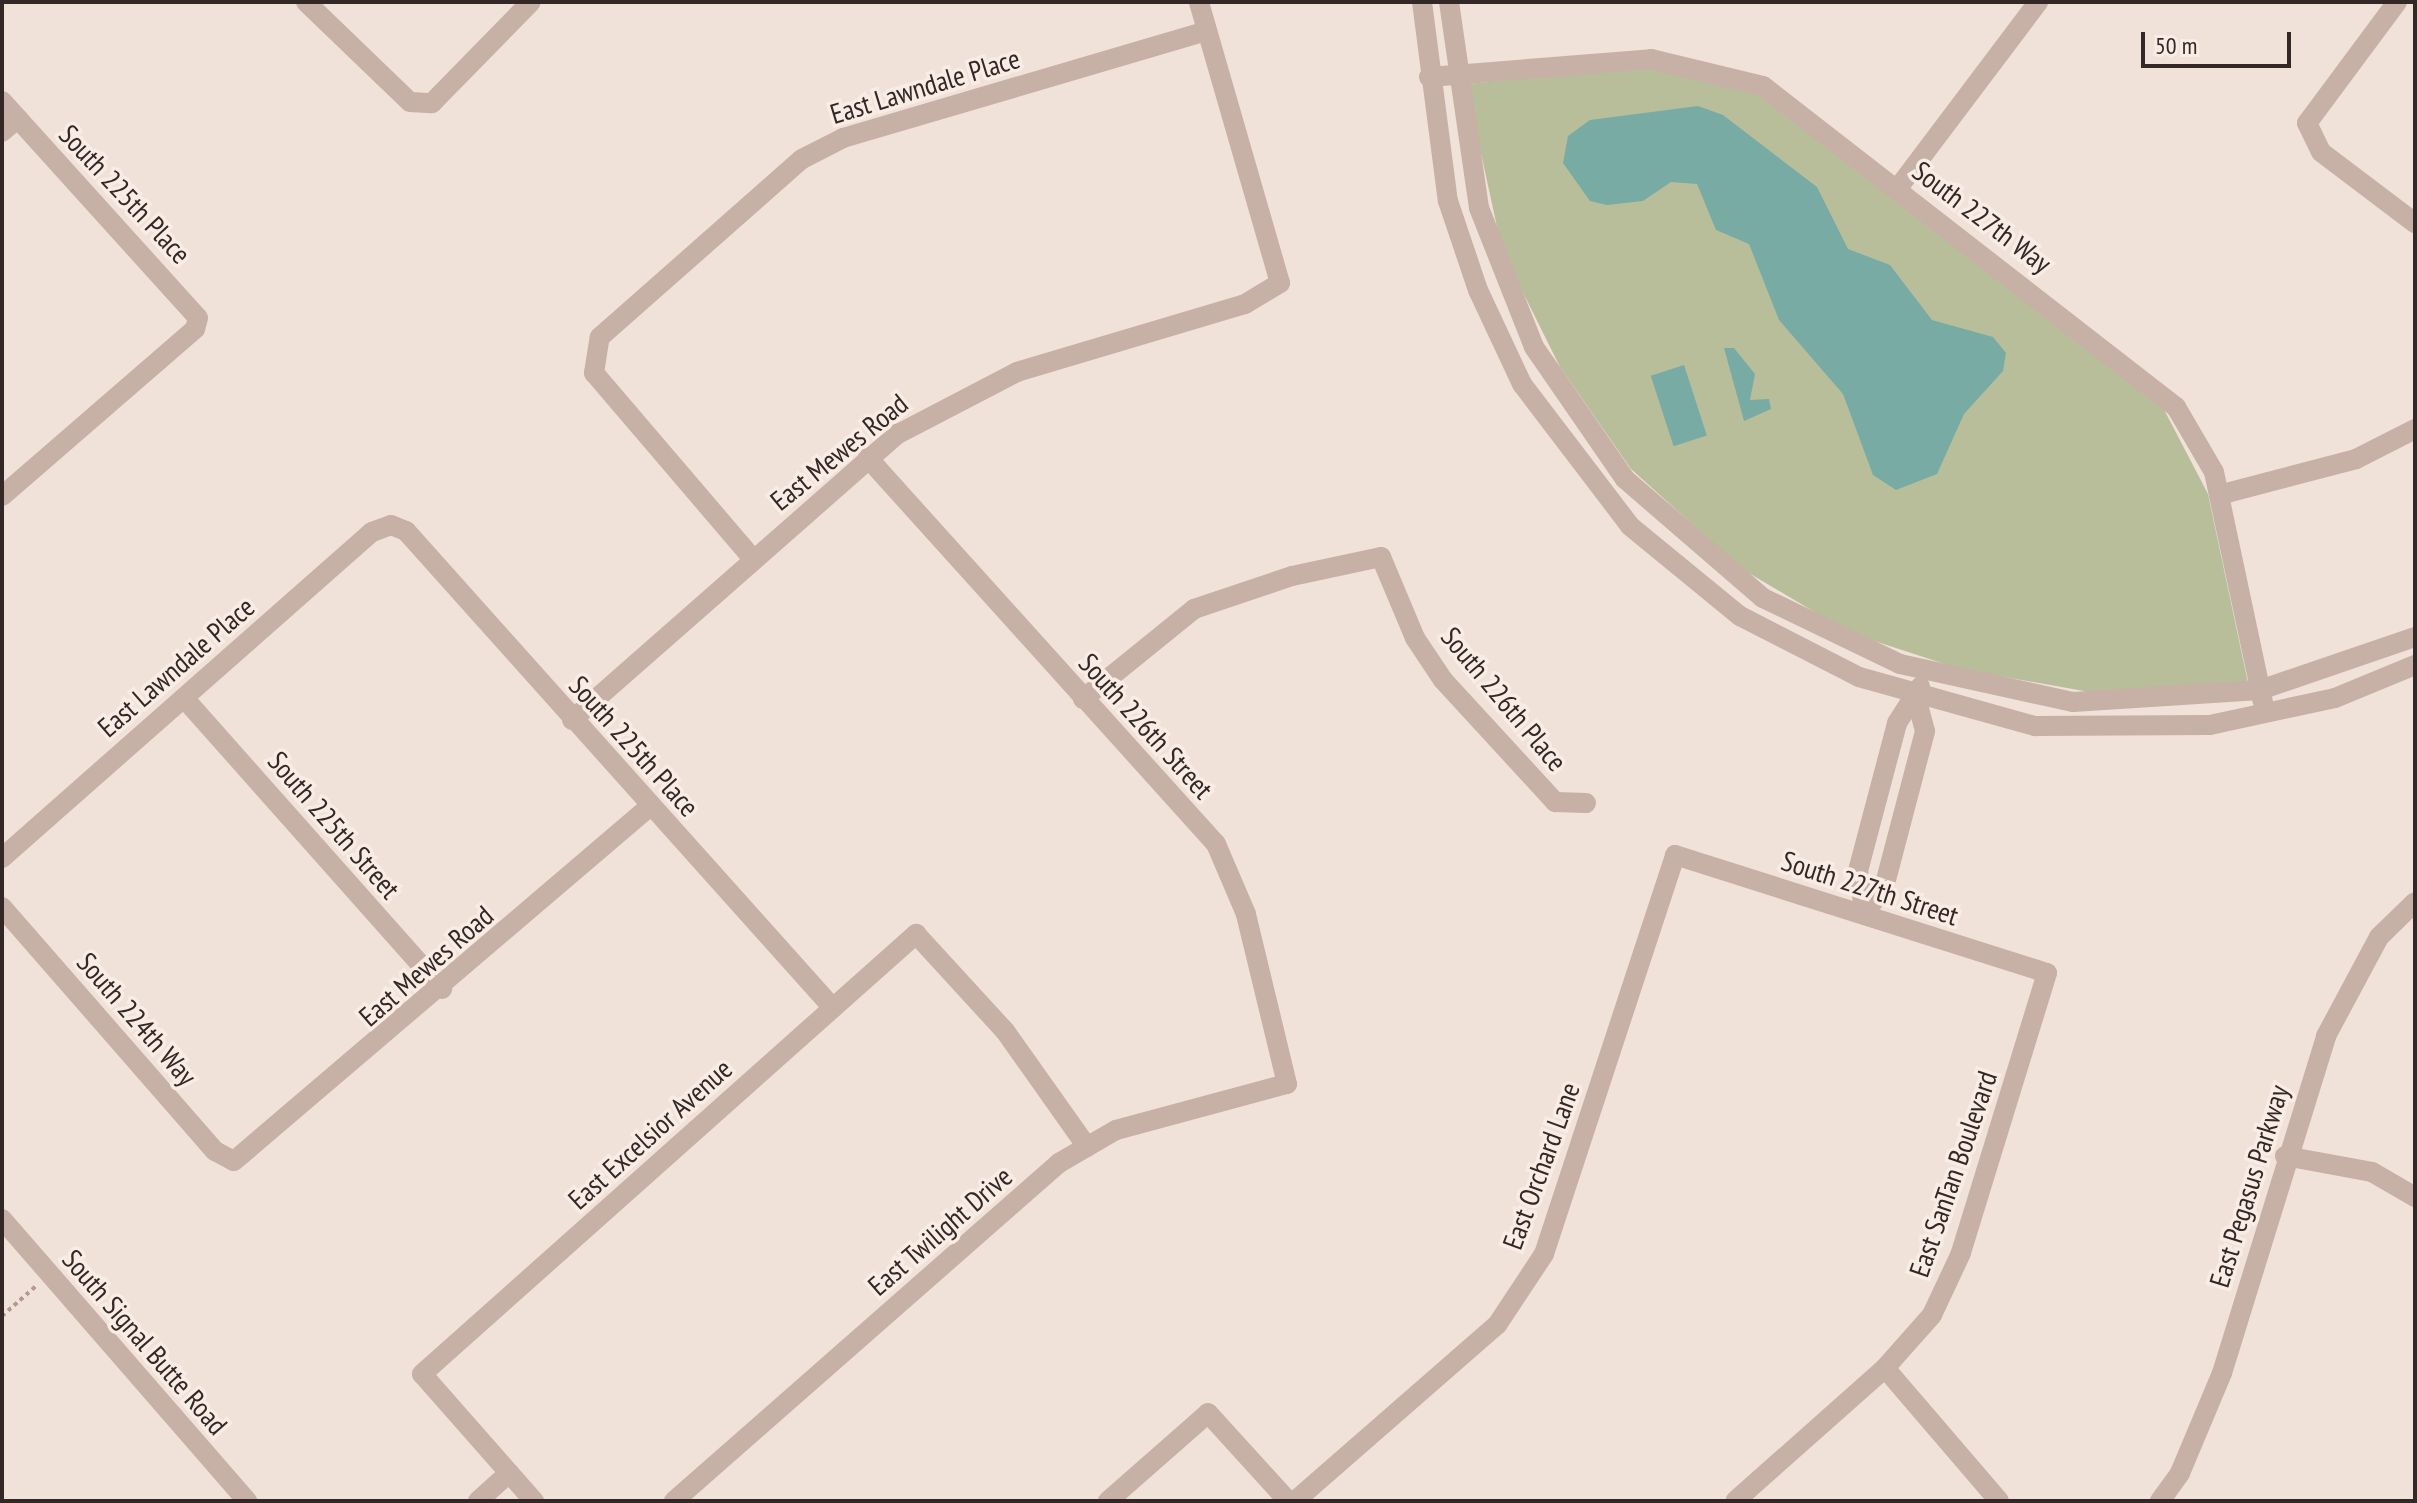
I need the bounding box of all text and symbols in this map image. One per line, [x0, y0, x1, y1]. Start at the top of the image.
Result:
scale bar [2145, 16, 2295, 66]
text: 50 m [2155, 30, 2197, 61]
street label: East Lawndale Place [826, 41, 1024, 131]
street label: South 225th Place [52, 118, 198, 270]
street label: South 227th Way [1906, 154, 2058, 280]
street label: East Mewes Road [764, 387, 914, 517]
street label: East Lawndale Place [91, 590, 261, 744]
street label: South 226th Place [1434, 620, 1574, 778]
street label: South 226th Street [1072, 646, 1220, 806]
street label: South 225th Place [562, 669, 706, 823]
street label: South 225th Street [261, 745, 407, 905]
street label: South 227th Street [1777, 844, 1963, 932]
street label: East Mewes Road [352, 899, 500, 1033]
street label: South 224th Way [70, 946, 204, 1092]
street label: East Excelsior Avenue [561, 1052, 739, 1216]
street label: East SanTan Boulevard [1902, 1067, 2004, 1281]
street label: East Orchard Lane [1495, 1078, 1587, 1254]
street label: East Pegasus Parkway [2202, 1081, 2296, 1291]
street label: East Twilight Drive [861, 1159, 1019, 1303]
street label: South Signal Butte Road [56, 1243, 234, 1441]

